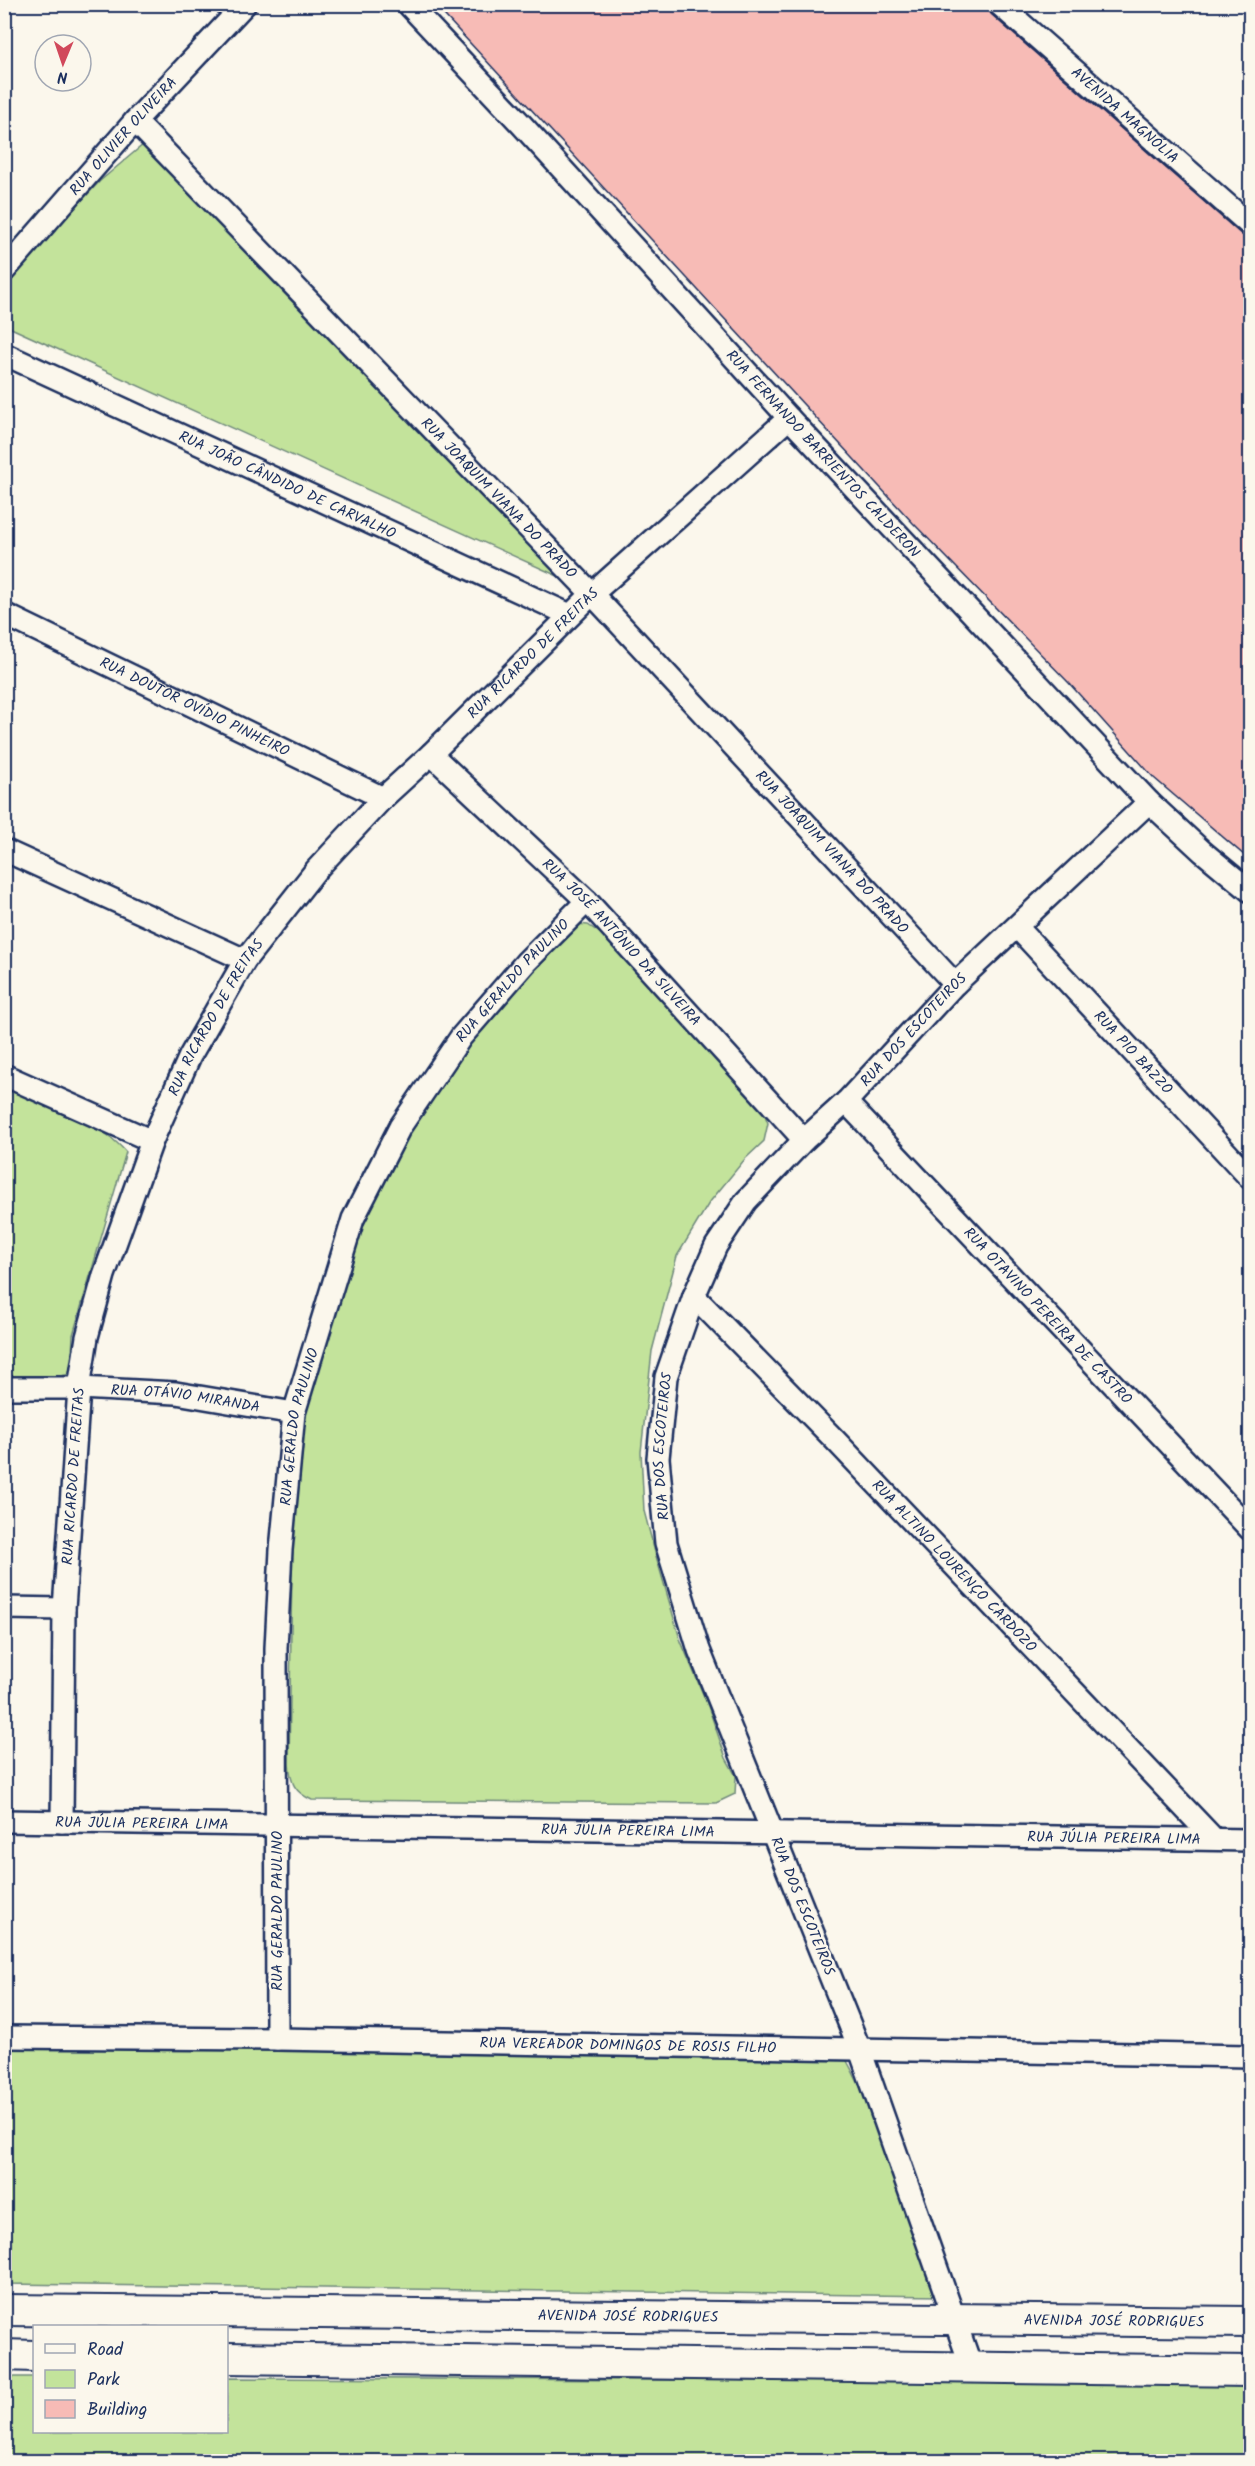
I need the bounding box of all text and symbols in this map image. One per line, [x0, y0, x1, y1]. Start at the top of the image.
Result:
north arrow [33, 33, 93, 93]
street label: AVENIDA MAGNÓLIA [1065, 61, 1184, 170]
text: N [57, 64, 68, 89]
street label: RUA OLIVIER OLIVEIRA [64, 72, 184, 201]
street label: RUA FERNANDO BARRIENTOS CALDERON [719, 345, 925, 564]
street label: RUA JOAQUIM VIANA DO PRADO [415, 412, 582, 585]
street label: RUA JOÃO CÂNDIDO DE CARVALHO [174, 425, 400, 546]
street label: RUA RICARDO DE FREITAS [462, 582, 605, 725]
street label: RUA DOUTOR OVÍDIO PINHEIRO [95, 651, 293, 764]
street label: RUA JOAQUIM VIANA DO PRADO [749, 765, 914, 940]
street label: RUA JOSÉ ANTÔNIO DA SILVEIRA [536, 853, 706, 1032]
street label: RUA GERALDO PAULINO [450, 914, 576, 1048]
street label: RUA RICARDO DE FREITAS [163, 934, 270, 1100]
street label: RUA DOS ESCOTEIROS [855, 968, 973, 1093]
street label: RUA PIO BAZZO [1087, 1005, 1178, 1101]
street label: RUA OTAVINO PEREIRA DE CASTRO [957, 1222, 1137, 1411]
street label: RUA GERALDO PAULINO [274, 1345, 326, 1507]
street label: RUA DOS ESCOTEIROS [647, 1369, 680, 1521]
street label: RUA OTÁVIO MIRANDA [110, 1379, 262, 1420]
street label: RUA RICARDO DE FREITAS [56, 1387, 92, 1566]
street label: RUA ALTINO LOURENÇO CARDOZO [866, 1474, 1042, 1658]
street label: RUA JÚLIA PEREIRA LIMA [55, 1811, 229, 1837]
street label: RUA JÚLIA PEREIRA LIMA [541, 1818, 715, 1845]
street label: RUA JÚLIA PEREIRA LIMA [1027, 1826, 1201, 1852]
street label: RUA GERALDO PAULINO [266, 1831, 290, 1991]
street label: RUA DOS ESCOTEIROS [763, 1833, 841, 1980]
street label: RUA VEREADOR DOMINGOS DE ROSIS FILHO [479, 2032, 777, 2061]
street label: AVENIDA JOSÉ RODRIGUES [538, 2304, 718, 2330]
street label: AVENIDA JOSÉ RODRIGUES [1024, 2309, 1204, 2335]
legend [33, 2325, 228, 2433]
text: Road [87, 2336, 124, 2365]
text: Park [87, 2366, 120, 2395]
text: Building [87, 2396, 147, 2425]

